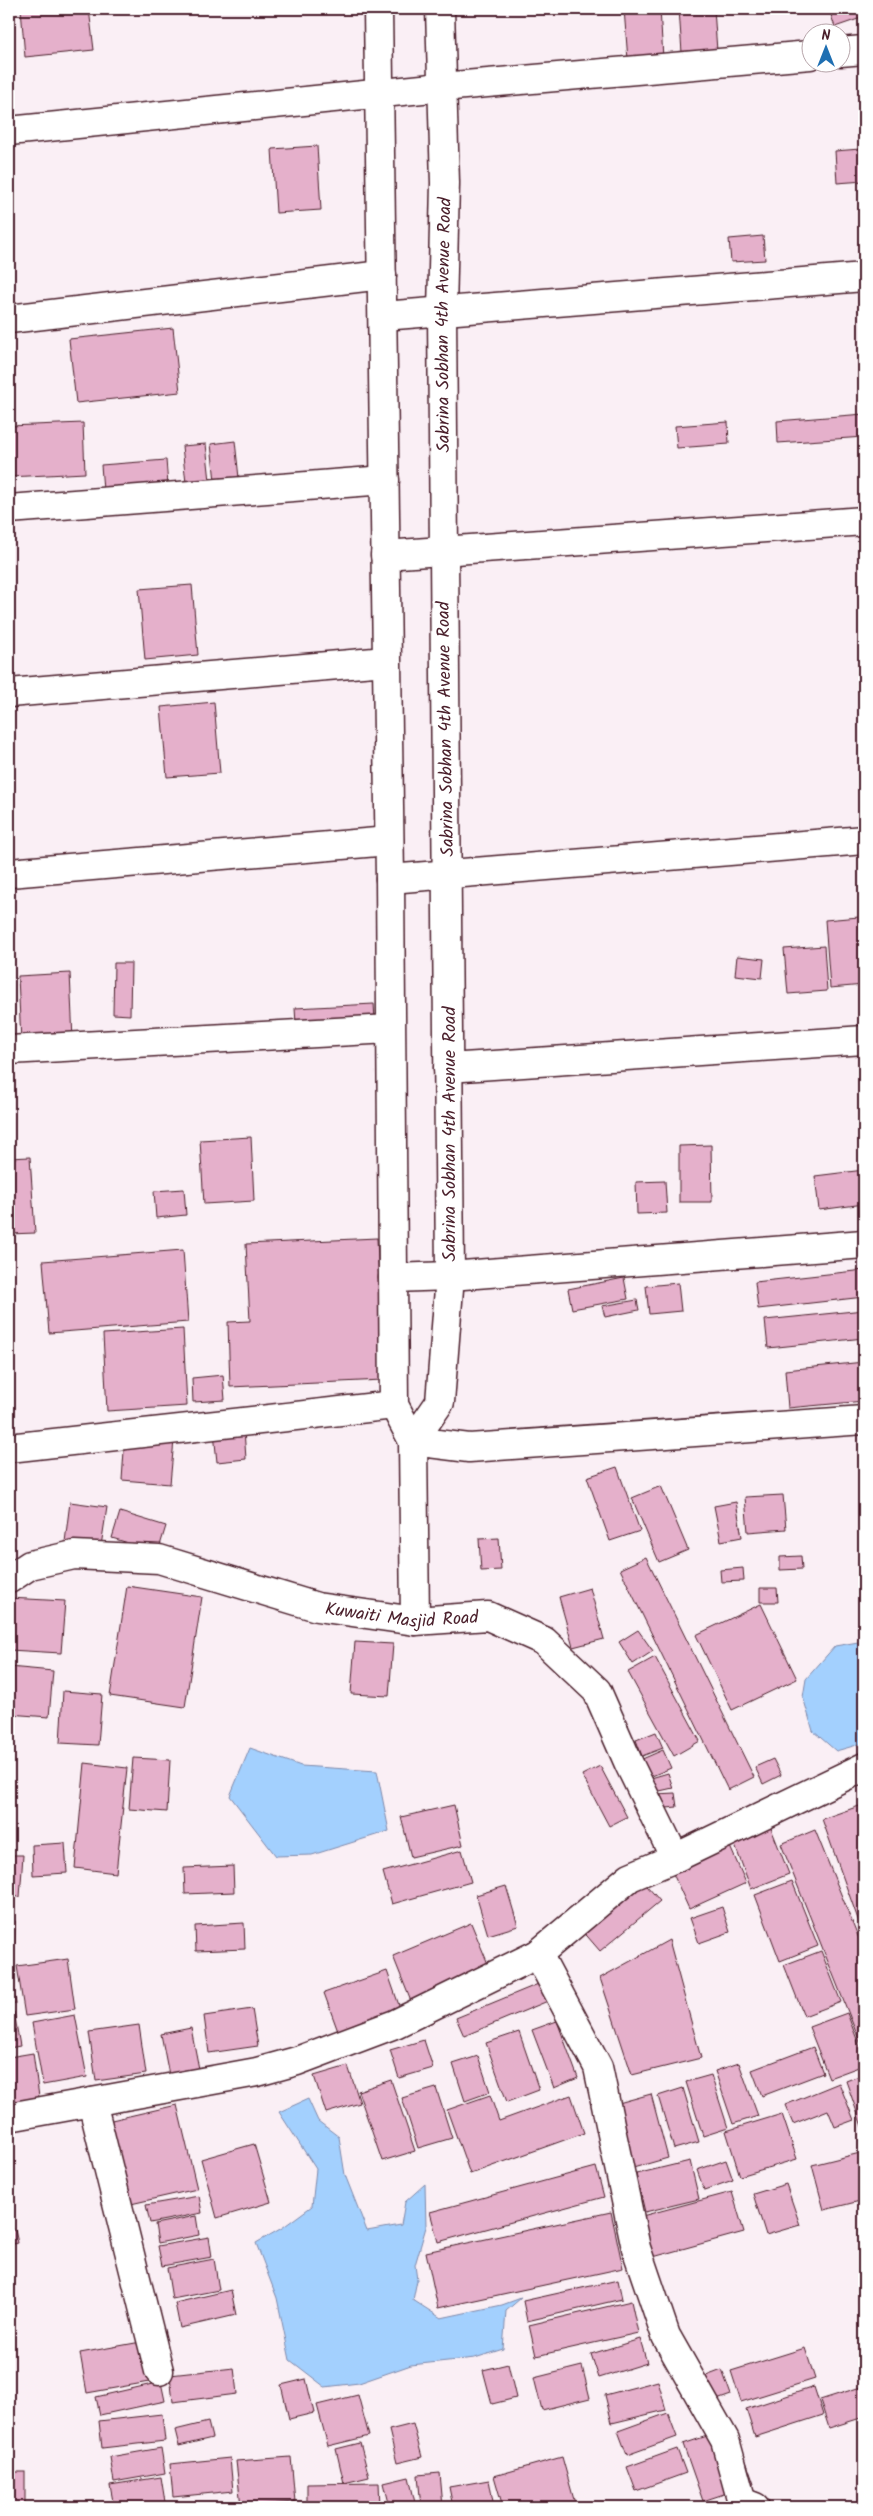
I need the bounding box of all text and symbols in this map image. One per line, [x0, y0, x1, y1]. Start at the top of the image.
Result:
north arrow [800, 22, 850, 72]
text: N [822, 25, 831, 47]
street label: Sabrina Sobhan 4th Avenue Road [429, 196, 461, 453]
street label: Sabrina Sobhan 4th Avenue Road [430, 600, 463, 857]
street label: Sabrina Sobhan 4th Avenue Road [436, 1005, 465, 1262]
street label: Kuwaiti Masjid Road [323, 1595, 480, 1637]

